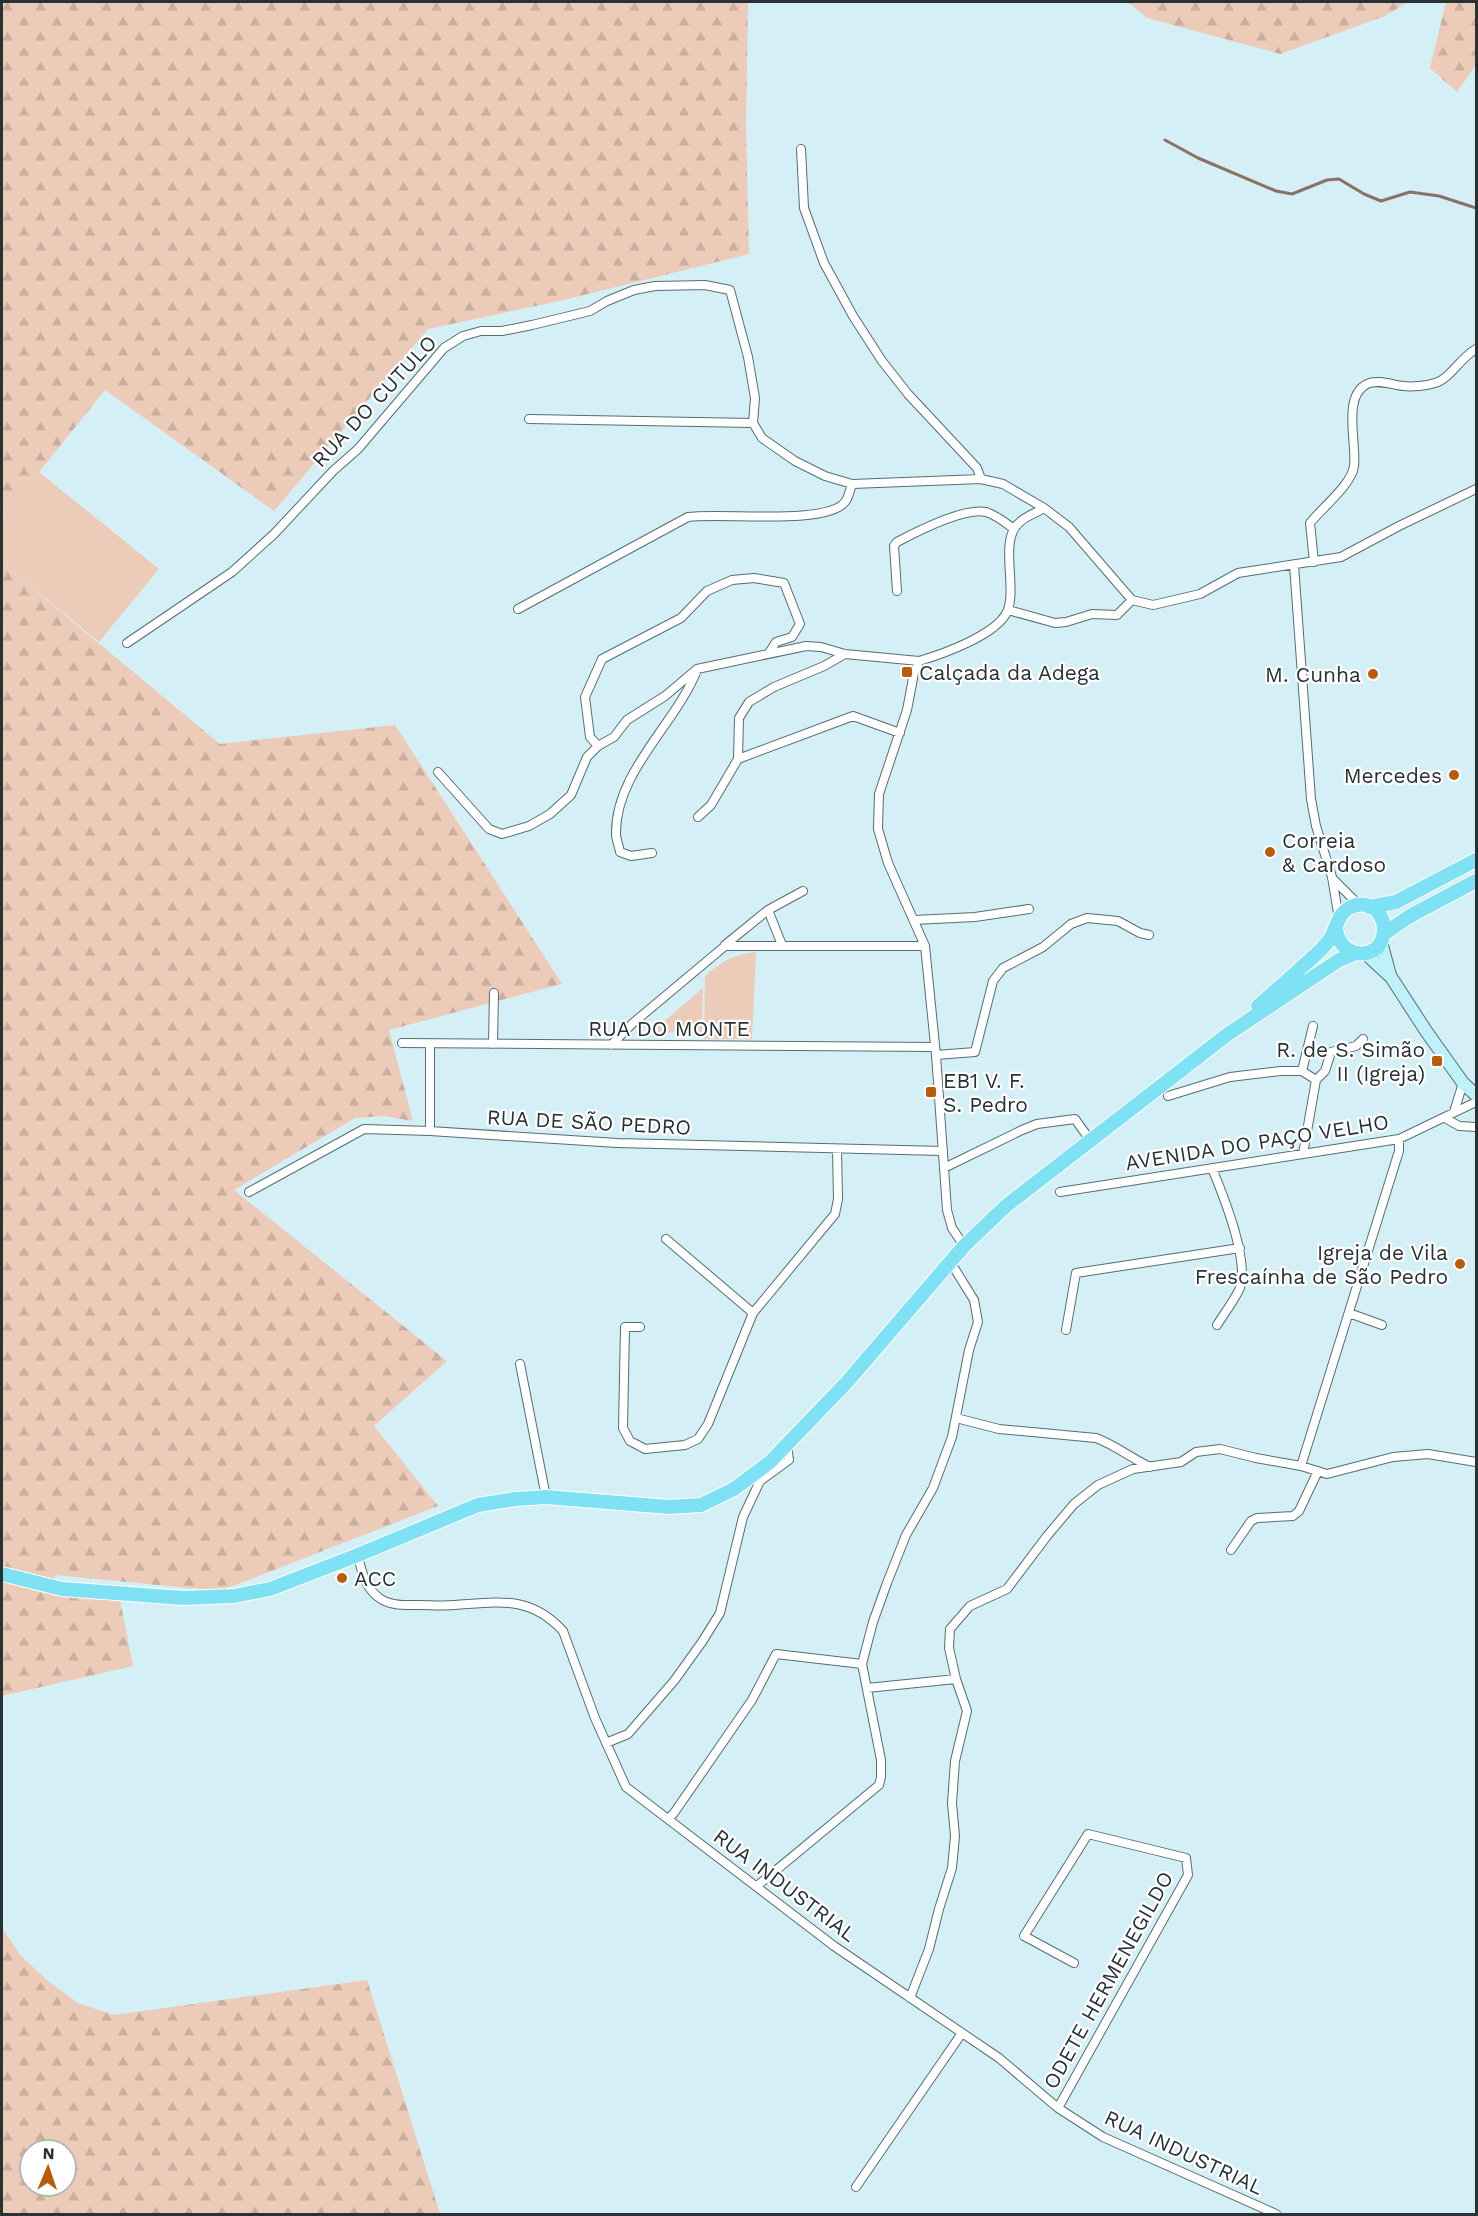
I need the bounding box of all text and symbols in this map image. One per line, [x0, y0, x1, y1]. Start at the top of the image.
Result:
street label: RUA DO CUTULO [306, 330, 442, 472]
place label: Calçada da Adega [919, 660, 1100, 685]
place label: M. Cunha [1265, 662, 1361, 687]
marker: Calçada da Adega [900, 665, 914, 679]
marker: M. Cunha [1366, 667, 1380, 681]
place label: Mercedes [1344, 763, 1442, 788]
marker: Mercedes [1447, 768, 1461, 782]
place label: Correia & Cardoso [1282, 828, 1386, 877]
marker: Correia & Cardoso [1263, 845, 1277, 859]
street label: RUA DO MONTE [588, 1016, 750, 1041]
place label: R. de S. Simão II (Igreja) [1276, 1037, 1425, 1086]
marker: R. de S. Simão II (Igreja) [1430, 1054, 1444, 1068]
place label: EB1 V. F. S. Pedro [943, 1068, 1028, 1117]
marker: EB1 V. F. S. Pedro [924, 1085, 938, 1099]
street label: RUA DE SÃO PEDRO [486, 1104, 692, 1140]
street label: AVENIDA DO PAÇO VELHO [1123, 1109, 1391, 1175]
place label: Igreja de Vila Frescaínha de São Pedro [1195, 1240, 1448, 1289]
marker: Igreja de Vila Frescaínha de São Pedro [1453, 1257, 1467, 1271]
place label: ACC [354, 1566, 396, 1591]
marker: ACC [335, 1571, 349, 1585]
street label: RUA INDUSTRIAL [709, 1823, 861, 1947]
street label: ODETE HERMENEGILDO [1038, 1867, 1178, 2093]
street label: RUA INDUSTRIAL [1101, 2104, 1267, 2200]
north arrow [18, 2138, 78, 2198]
text: N [42, 2144, 55, 2163]

